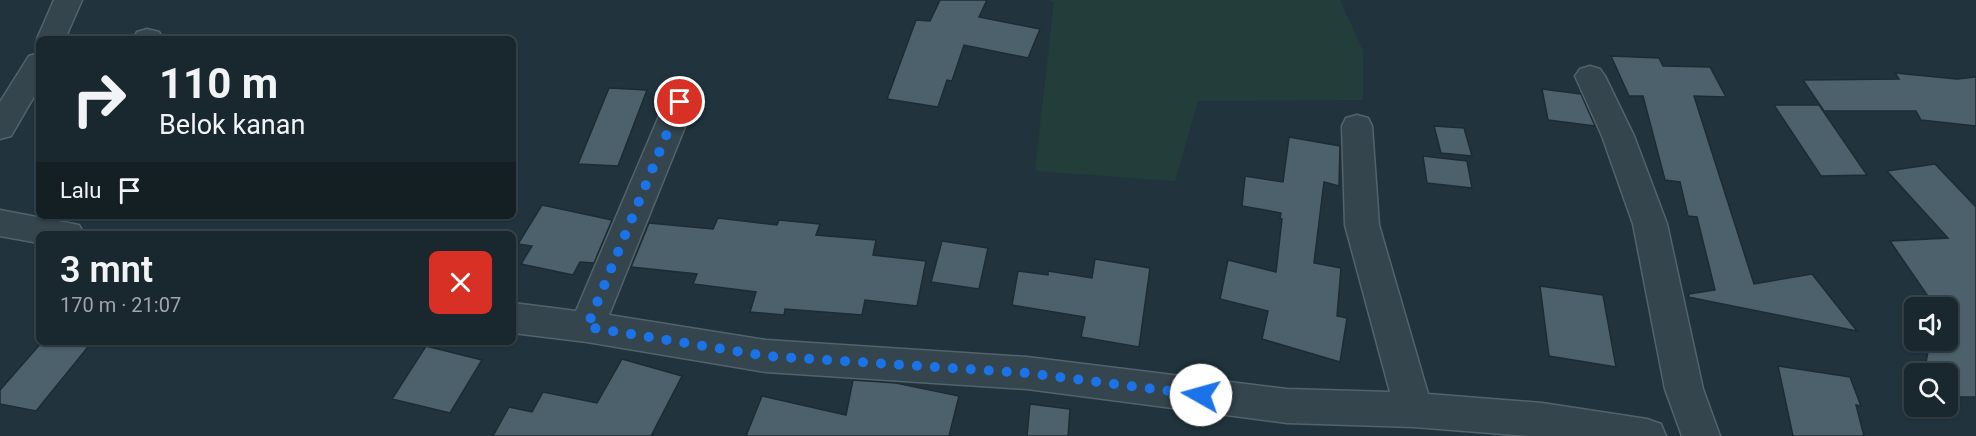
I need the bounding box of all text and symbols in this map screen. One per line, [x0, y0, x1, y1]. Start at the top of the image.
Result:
text: 110 m [159, 59, 278, 108]
icon: right [60, 60, 138, 138]
pin [654, 76, 705, 127]
icon: arrive [663, 85, 696, 118]
text: Belok kanan [159, 109, 305, 141]
icon: arrive [113, 174, 146, 207]
text: Lalu [60, 178, 101, 203]
text: 3 mnt [60, 249, 153, 291]
button: close [429, 251, 492, 314]
text: 170 m · 21:07 [60, 293, 181, 317]
map controls [1904, 297, 1958, 417]
button: sound [1904, 297, 1958, 351]
position arrow [1169, 363, 1233, 427]
button: search [1904, 363, 1958, 417]

